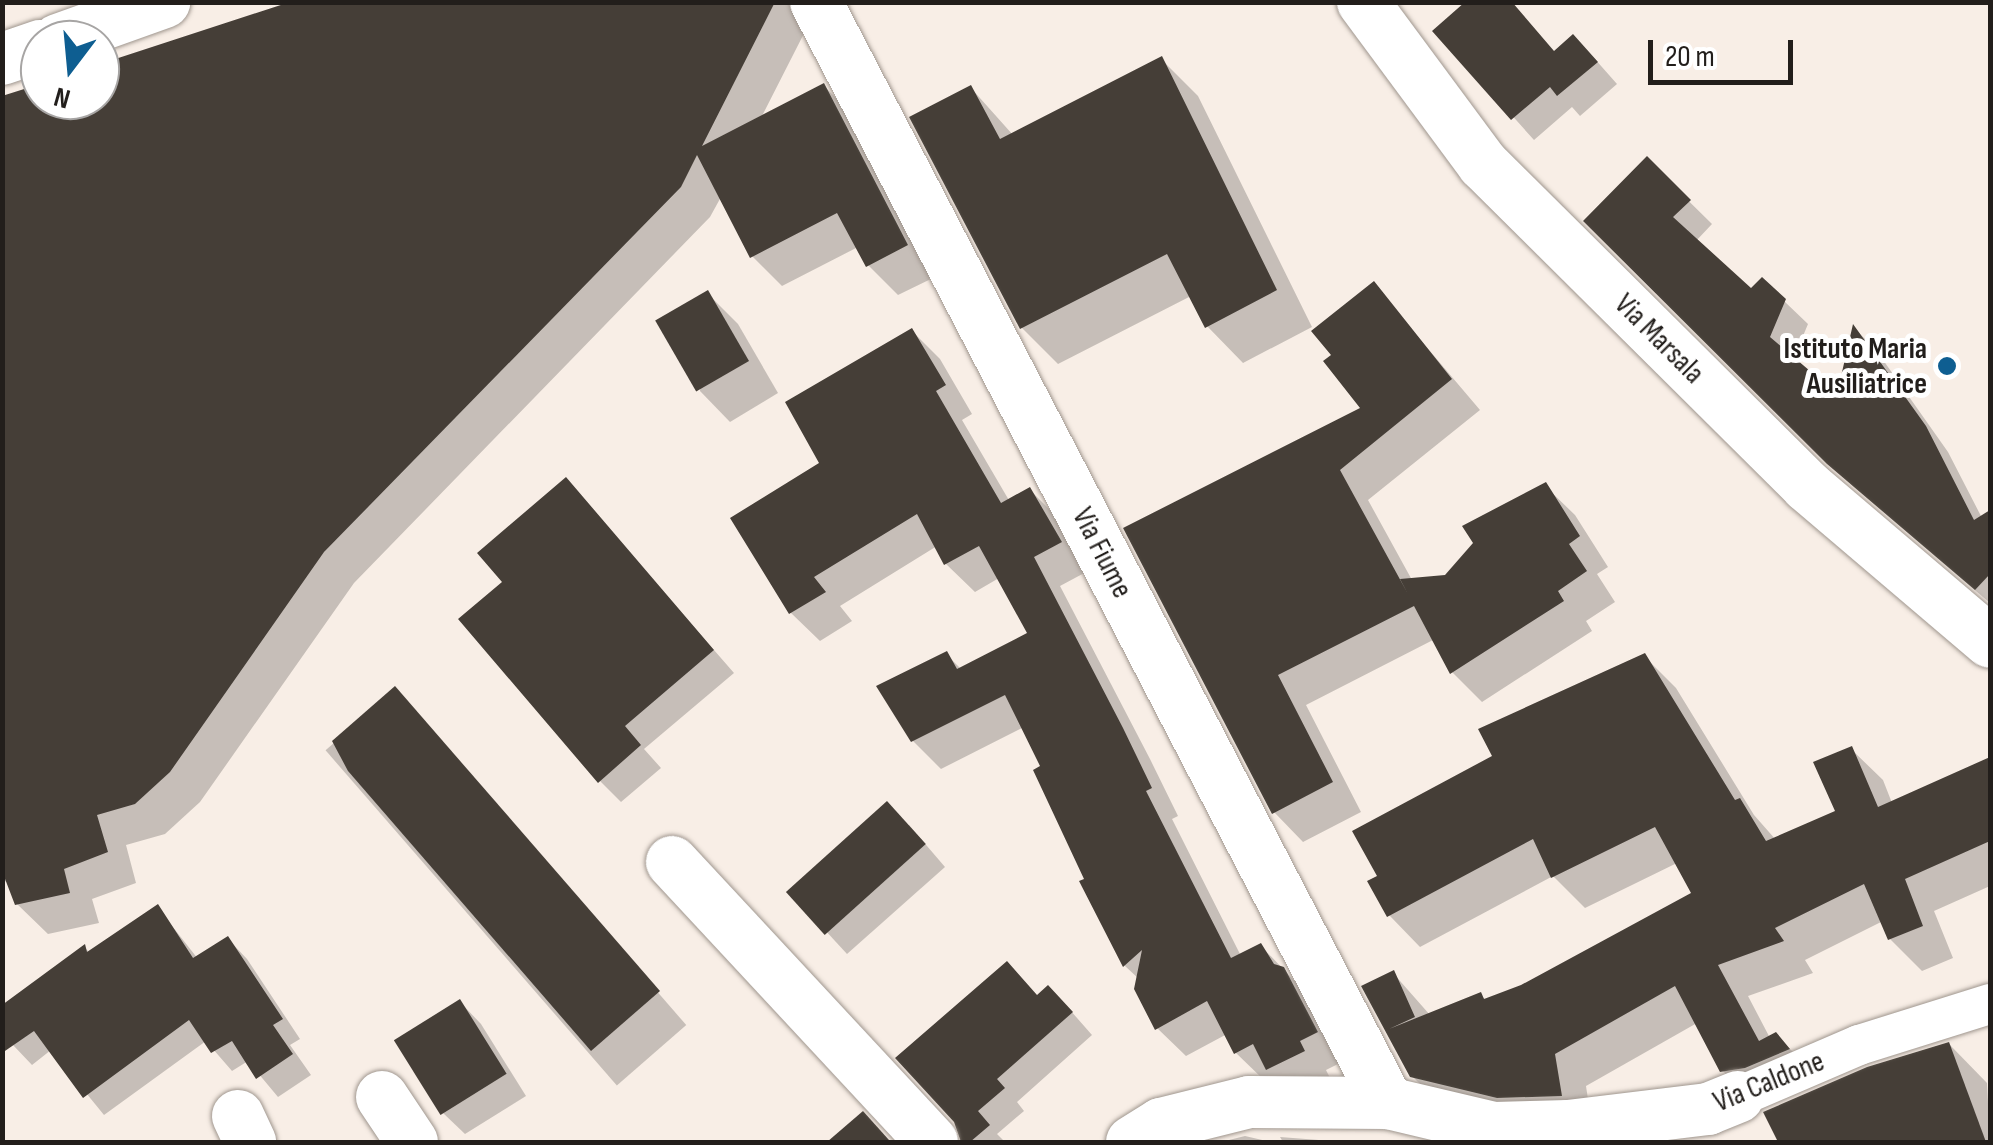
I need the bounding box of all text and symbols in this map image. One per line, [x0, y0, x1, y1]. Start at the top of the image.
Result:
north arrow [20, 20, 120, 120]
scale bar [1653, 20, 1798, 82]
text: 20 m [1665, 39, 1715, 75]
text: N [50, 79, 74, 115]
street label: Via Marsala [1607, 287, 1711, 391]
place label: Istituto Maria Ausiliatrice [1783, 331, 1927, 402]
marker: Istituto Maria Ausiliatrice [1936, 355, 1958, 377]
street label: Via Fiume [1064, 502, 1140, 604]
street label: Via Caldone [1708, 1044, 1830, 1120]

